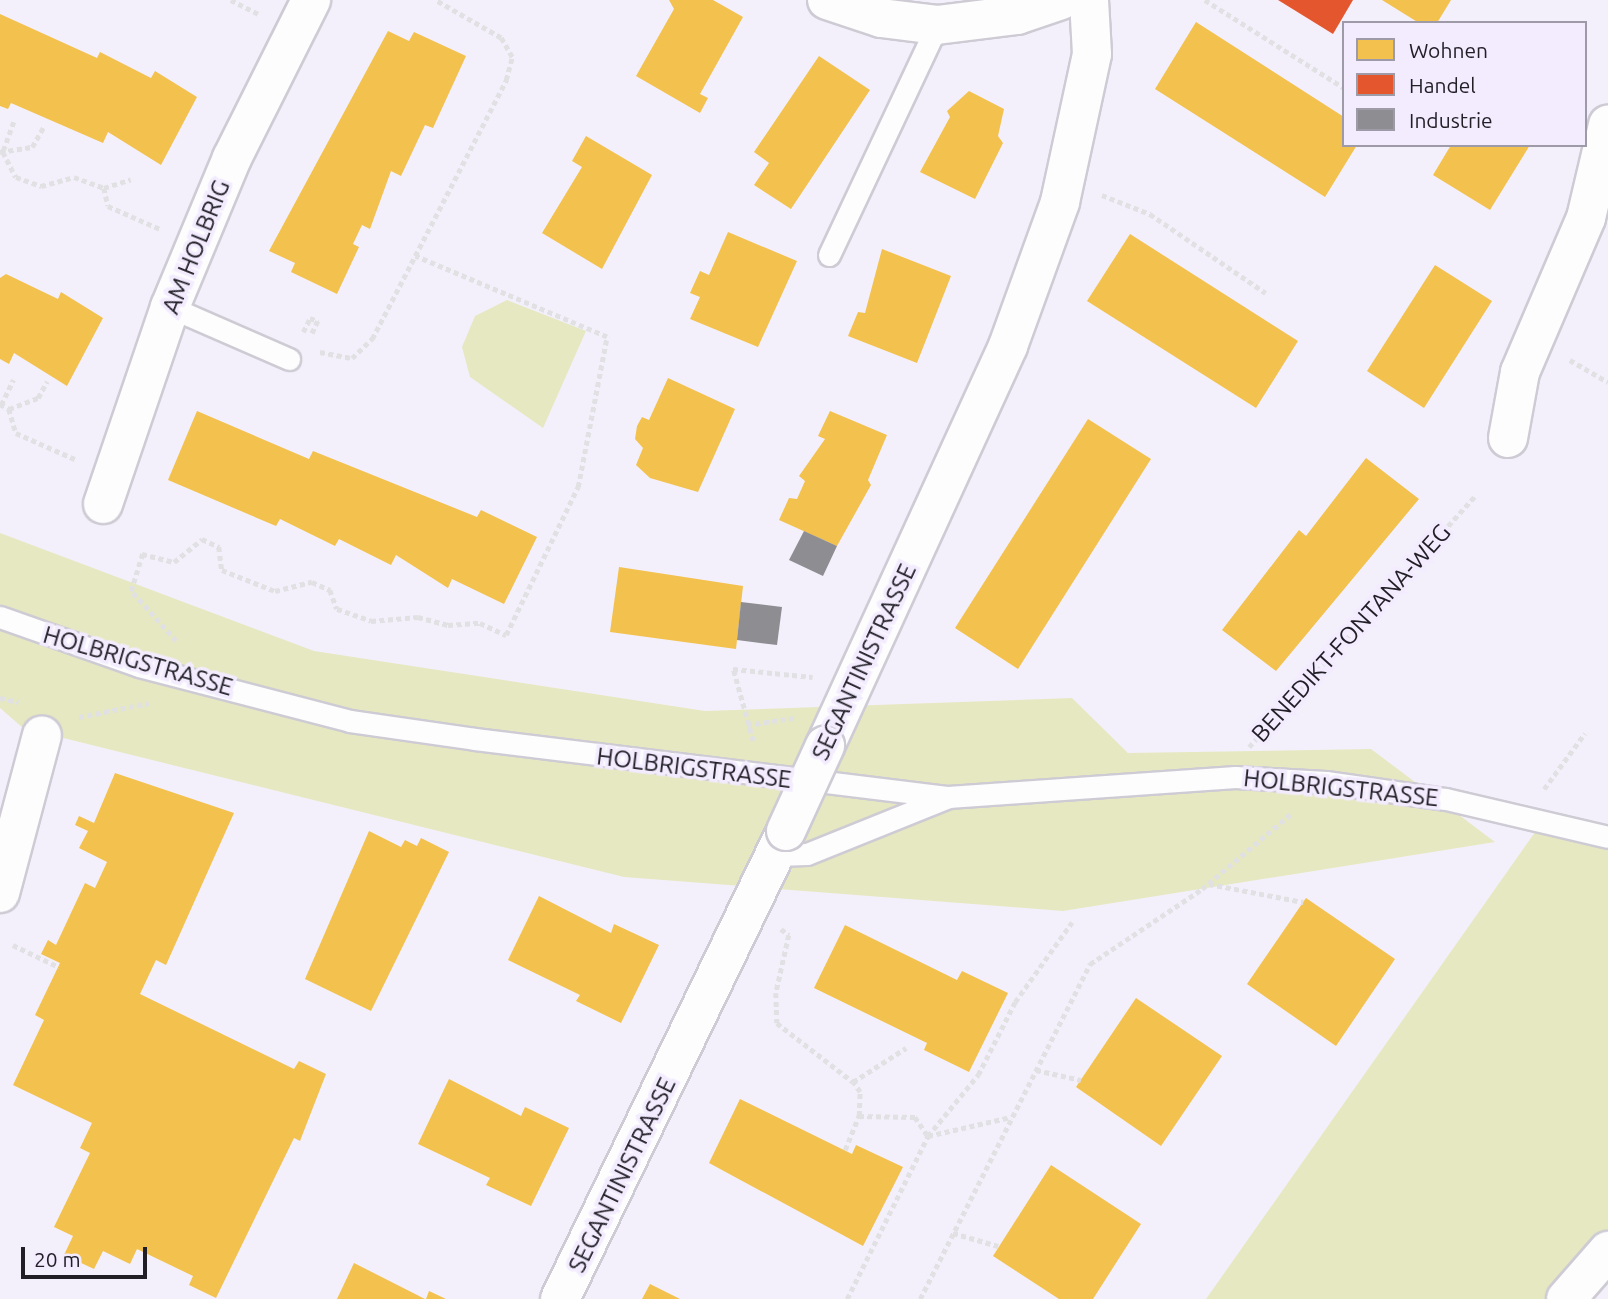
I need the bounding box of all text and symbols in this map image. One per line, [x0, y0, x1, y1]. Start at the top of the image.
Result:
legend [1342, 21, 1587, 147]
text: Wohnen [1409, 38, 1488, 62]
text: Handel [1409, 73, 1476, 97]
text: Industrie [1409, 108, 1493, 132]
street label: AM HOLBRIG [156, 176, 236, 318]
street label: BENEDIKT-FONTANA-WEG [1245, 518, 1457, 748]
street label: SEGANTINISTRASSE [806, 559, 922, 765]
street label: HOLBRIGSTRASSE [40, 620, 236, 702]
street label: HOLBRIGSTRASSE [595, 742, 793, 794]
street label: HOLBRIGSTRASSE [1242, 763, 1440, 813]
street label: SEGANTINISTRASSE [562, 1073, 682, 1277]
scale bar [24, 1232, 150, 1276]
text: 20 m [34, 1247, 81, 1271]

